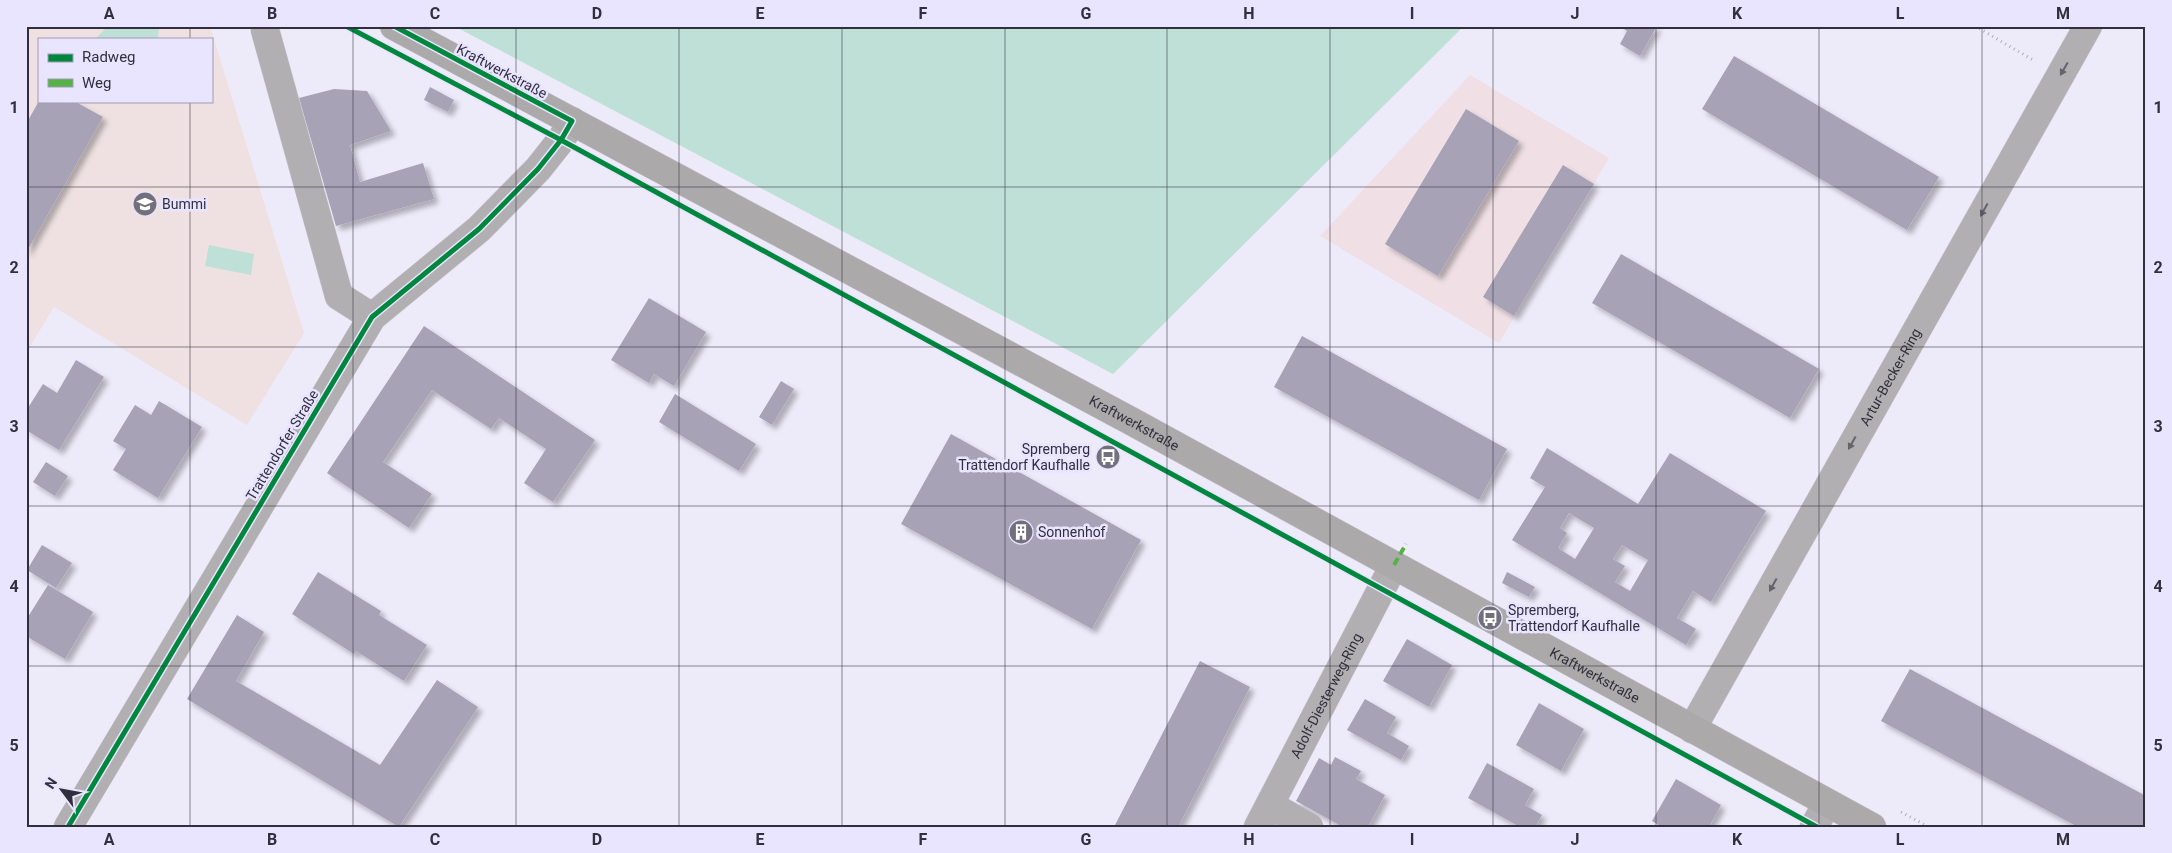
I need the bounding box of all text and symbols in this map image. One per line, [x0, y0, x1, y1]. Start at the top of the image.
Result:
text: A [104, 4, 115, 23]
text: B [267, 4, 277, 23]
text: C [430, 4, 440, 23]
text: D [592, 4, 602, 23]
text: E [756, 4, 765, 23]
text: F [919, 4, 928, 23]
text: G [1081, 4, 1092, 23]
text: H [1243, 4, 1255, 23]
text: I [1410, 4, 1414, 23]
text: J [1571, 4, 1579, 23]
text: K [1732, 4, 1743, 23]
text: L [1896, 4, 1905, 23]
text: M [2056, 4, 2070, 23]
legend [38, 38, 212, 102]
street label: Kraftwerkstraße [454, 41, 550, 101]
text: Radweg [82, 48, 136, 66]
one-way arrow [2060, 61, 2068, 76]
text: Weg [82, 74, 111, 92]
text: 1 [9, 98, 19, 117]
text: 1 [2153, 98, 2163, 117]
school or university icon: Bummi [132, 191, 158, 217]
place label: Bummi [162, 196, 206, 212]
one-way arrow [1980, 203, 1988, 217]
text: 2 [9, 258, 19, 277]
text: 2 [2153, 258, 2163, 277]
street label: Artur-Becker-Ring [1856, 325, 1924, 429]
street label: Trattendorfer Straße [243, 387, 321, 503]
street label: Kraftwerkstraße [1087, 392, 1182, 454]
text: 3 [9, 417, 19, 436]
text: 3 [2153, 417, 2163, 436]
one-way arrow [1848, 436, 1857, 450]
place label: Spremberg Trattendorf Kaufhalle [958, 441, 1090, 473]
bus stop icon: Spremberg Trattendorf Kaufhalle [1095, 444, 1121, 470]
building icon: Sonnenhof [1008, 519, 1034, 545]
place label: Sonnenhof [1038, 524, 1106, 540]
text: 4 [9, 577, 19, 596]
text: 4 [2153, 577, 2163, 596]
one-way arrow [1768, 578, 1777, 591]
place label: Spremberg, Trattendorf Kaufhalle [1508, 602, 1640, 634]
bus stop icon: Spremberg, Trattendorf Kaufhalle [1477, 605, 1503, 631]
street label: Adolf-Diesterweg-Ring [1287, 630, 1365, 761]
street label: Kraftwerkstraße [1547, 644, 1642, 706]
text: 5 [9, 736, 19, 755]
text: 5 [2153, 736, 2163, 755]
north arrow [38, 766, 88, 816]
text: N [42, 775, 60, 792]
text: A [104, 830, 115, 849]
text: B [267, 830, 277, 849]
text: C [430, 830, 440, 849]
text: D [592, 830, 602, 849]
text: E [756, 830, 765, 849]
text: F [919, 830, 928, 849]
text: G [1081, 830, 1092, 849]
text: H [1243, 830, 1255, 849]
text: I [1410, 830, 1414, 849]
text: J [1571, 830, 1579, 849]
text: K [1732, 830, 1743, 849]
text: L [1896, 830, 1905, 849]
text: M [2056, 830, 2070, 849]

